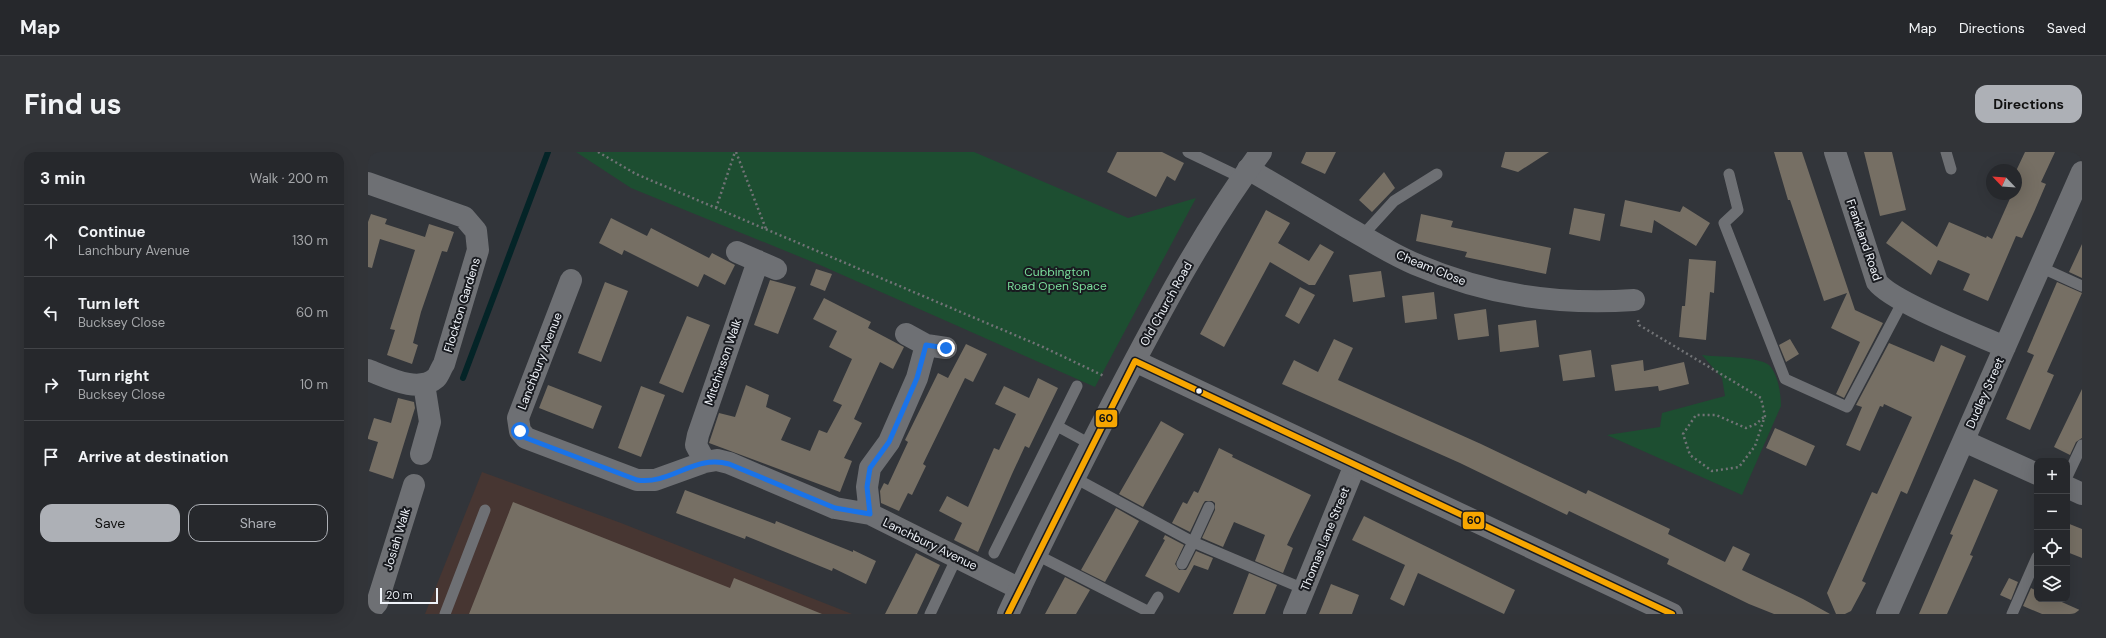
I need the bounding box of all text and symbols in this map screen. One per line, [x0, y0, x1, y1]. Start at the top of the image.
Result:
text: Map [20, 15, 60, 40]
text: Map [1909, 19, 1937, 37]
text: Directions [1959, 19, 2025, 37]
text: Saved [2047, 19, 2086, 37]
button: Directions [1975, 85, 2082, 123]
text: Find us [24, 86, 122, 123]
north arrow [1986, 164, 2022, 200]
text: 3 min [40, 167, 85, 189]
text: Walk · 200 m [250, 170, 328, 187]
street label: Frankland Road [1843, 197, 1885, 283]
text: Continue [78, 222, 146, 242]
icon: ahead [40, 230, 62, 252]
text: 130 m [292, 232, 328, 249]
text: Lanchbury Avenue [78, 242, 190, 259]
street label: Cheam Close [1394, 247, 1468, 289]
street label: Flockton Gardens [440, 256, 484, 354]
street label: Old Church Road [1136, 259, 1196, 349]
park label: Cubbington Road Open Space [1007, 264, 1107, 294]
text: Turn left [78, 294, 139, 314]
icon: left [40, 302, 62, 324]
text: 60 m [296, 304, 328, 321]
street label: Lanchbury Avenue [514, 310, 566, 412]
text: Bucksey Close [78, 314, 165, 331]
street label: Mitchinson Walk [701, 317, 745, 407]
route end [937, 339, 955, 357]
street label: Dudley Street [1962, 355, 2008, 431]
text: Turn right [78, 366, 149, 386]
icon: right [40, 374, 62, 396]
text: 10 m [300, 376, 328, 393]
text: Bucksey Close [78, 386, 165, 403]
unlabelled marker [1194, 386, 1204, 396]
line badge: 60 [1095, 409, 1118, 428]
text: 60 [1099, 411, 1114, 425]
route start [511, 422, 529, 440]
icon: arrive [40, 446, 62, 468]
text: Arrive at destination [78, 447, 229, 467]
map controls [2034, 458, 2070, 602]
button: + [2034, 458, 2070, 494]
street label: Thomas Lane Street [1297, 484, 1353, 593]
button: − [2034, 494, 2070, 530]
button: Save [40, 504, 180, 542]
button: Share [188, 504, 328, 542]
street label: Josiah Walk [380, 506, 414, 572]
line badge: 60 [1462, 511, 1485, 530]
text: 60 [1467, 513, 1482, 527]
street label: Lanchbury Avenue [880, 514, 980, 574]
button: locate [2034, 530, 2070, 566]
button: layers [2034, 566, 2070, 602]
scale bar [380, 586, 438, 605]
text: 20 m [386, 588, 412, 602]

